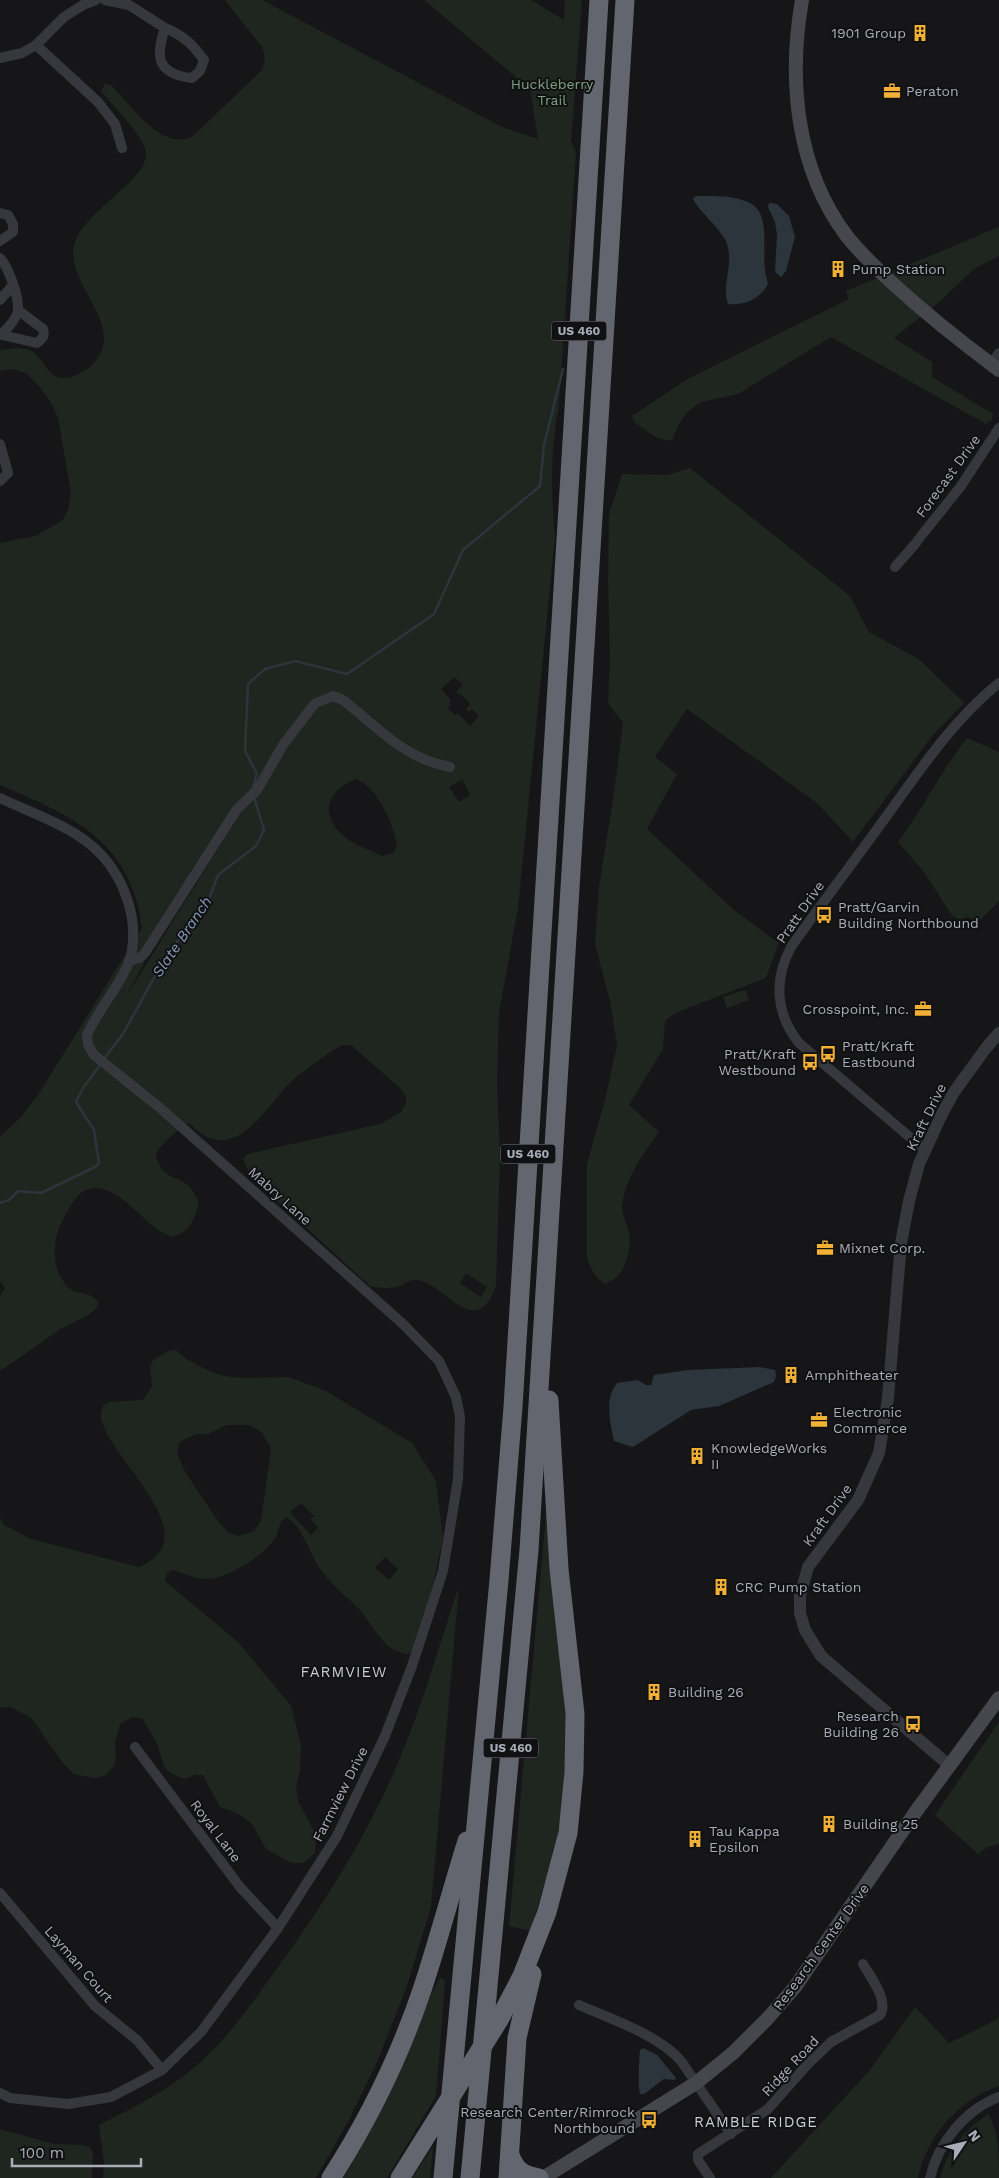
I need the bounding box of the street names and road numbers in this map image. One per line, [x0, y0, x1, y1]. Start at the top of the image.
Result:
road number: US 460 [552, 322, 606, 341]
street label: Forecast Drive [913, 432, 983, 520]
street label: Pratt Drive [773, 878, 827, 946]
street label: Kraft Drive [903, 1081, 949, 1153]
road number: US 460 [500, 1144, 556, 1164]
street label: Mabry Lane [245, 1164, 315, 1228]
street label: Kraft Drive [799, 1481, 855, 1549]
road number: US 460 [484, 1739, 538, 1758]
street label: Farmview Drive [309, 1744, 371, 1844]
street label: Royal Lane [187, 1797, 245, 1865]
street label: Research Center Drive [770, 1881, 872, 2013]
street label: Layman Court [42, 1923, 116, 2005]
street label: Ridge Road [758, 2033, 822, 2099]

